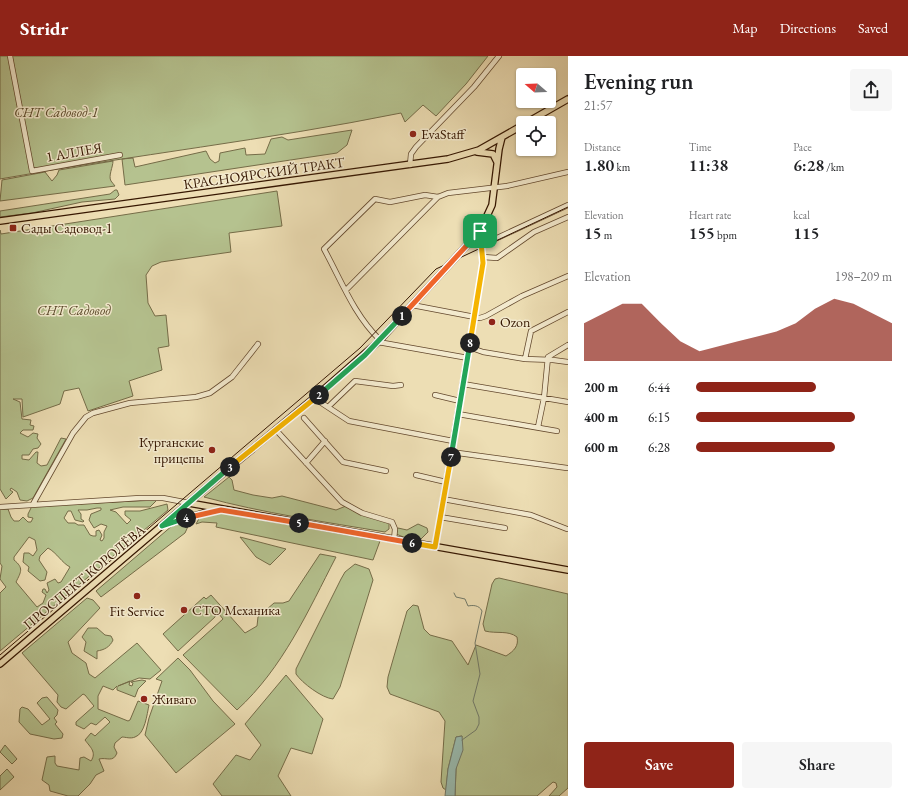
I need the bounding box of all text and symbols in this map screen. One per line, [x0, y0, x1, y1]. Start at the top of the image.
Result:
text: Stridr [20, 16, 68, 41]
text: Map [732, 19, 758, 37]
text: Directions [780, 19, 836, 37]
text: Saved [858, 19, 888, 37]
text: Evening run [584, 67, 693, 96]
north arrow [516, 68, 556, 108]
map controls [516, 68, 556, 156]
button: share [850, 69, 892, 111]
text: 21:57 [584, 97, 612, 114]
park label: СНТ Садовод-1 [14, 103, 98, 121]
button: locate [516, 116, 556, 156]
place label: EvaStaff [421, 125, 466, 143]
marker: EvaStaff [408, 129, 418, 139]
street label: 1 АЛЛЕЯ [45, 138, 104, 166]
text: Distance [584, 140, 621, 154]
text: Time [689, 140, 712, 154]
text: Pace [793, 140, 812, 154]
street label: КРАСНОЯРСКИЙ ТРАКТ [182, 153, 346, 193]
text: 1.80 [584, 154, 614, 176]
text: 11:38 [689, 154, 728, 176]
text: 6:28 [793, 154, 824, 176]
text: km [614, 160, 630, 174]
text: /km [824, 160, 844, 174]
text: Elevation [584, 208, 624, 222]
text: Heart rate [689, 208, 731, 222]
text: kcal [793, 208, 810, 222]
pin [463, 214, 497, 248]
place label: Сады Садовод-1 [21, 219, 113, 237]
icon: arrive [469, 220, 491, 242]
text: 15 [584, 222, 601, 244]
text: 155 [689, 222, 715, 244]
text: 115 [793, 222, 820, 244]
marker: Сады Садовод-1 [8, 223, 18, 233]
text: m [601, 228, 612, 242]
text: bpm [715, 228, 737, 242]
text: Elevation [584, 268, 631, 285]
text: 198–209 m [835, 268, 892, 285]
park label: СНТ Садовод [37, 301, 111, 319]
pin: 1 [392, 306, 412, 326]
text: 1 [399, 309, 405, 323]
place label: Ozon [500, 313, 531, 331]
marker: Ozon [487, 317, 497, 327]
pin: 8 [460, 333, 480, 353]
text: 8 [467, 336, 473, 350]
text: 200 m [584, 379, 618, 396]
text: 6:44 [648, 379, 670, 396]
pin: 2 [309, 385, 329, 405]
text: 2 [316, 388, 322, 402]
text: 400 m [584, 409, 618, 426]
text: 6:15 [648, 409, 670, 426]
place label: Курганские прицепы [139, 433, 205, 467]
text: 600 m [584, 439, 618, 456]
text: 6:28 [648, 439, 670, 456]
marker: Курганские прицепы [207, 445, 217, 455]
pin: 7 [441, 447, 461, 467]
text: 7 [448, 450, 454, 464]
pin: 3 [220, 457, 240, 477]
text: 3 [227, 460, 233, 474]
pin: 4 [176, 508, 196, 528]
text: 4 [183, 511, 189, 525]
pin: 5 [289, 513, 309, 533]
text: 5 [296, 516, 302, 530]
street label: ПРОСПЕКТ КОРОЛЁВА [19, 520, 149, 633]
pin: 6 [402, 533, 422, 553]
text: 6 [409, 536, 415, 550]
marker: Fit Service [132, 591, 142, 601]
place label: СТО Механика [192, 601, 281, 619]
place label: Fit Service [110, 602, 165, 620]
marker: СТО Механика [179, 605, 189, 615]
place label: Живаго [151, 690, 197, 708]
marker: Живаго [139, 694, 149, 704]
button: Save [584, 742, 734, 788]
button: Share [742, 742, 892, 788]

